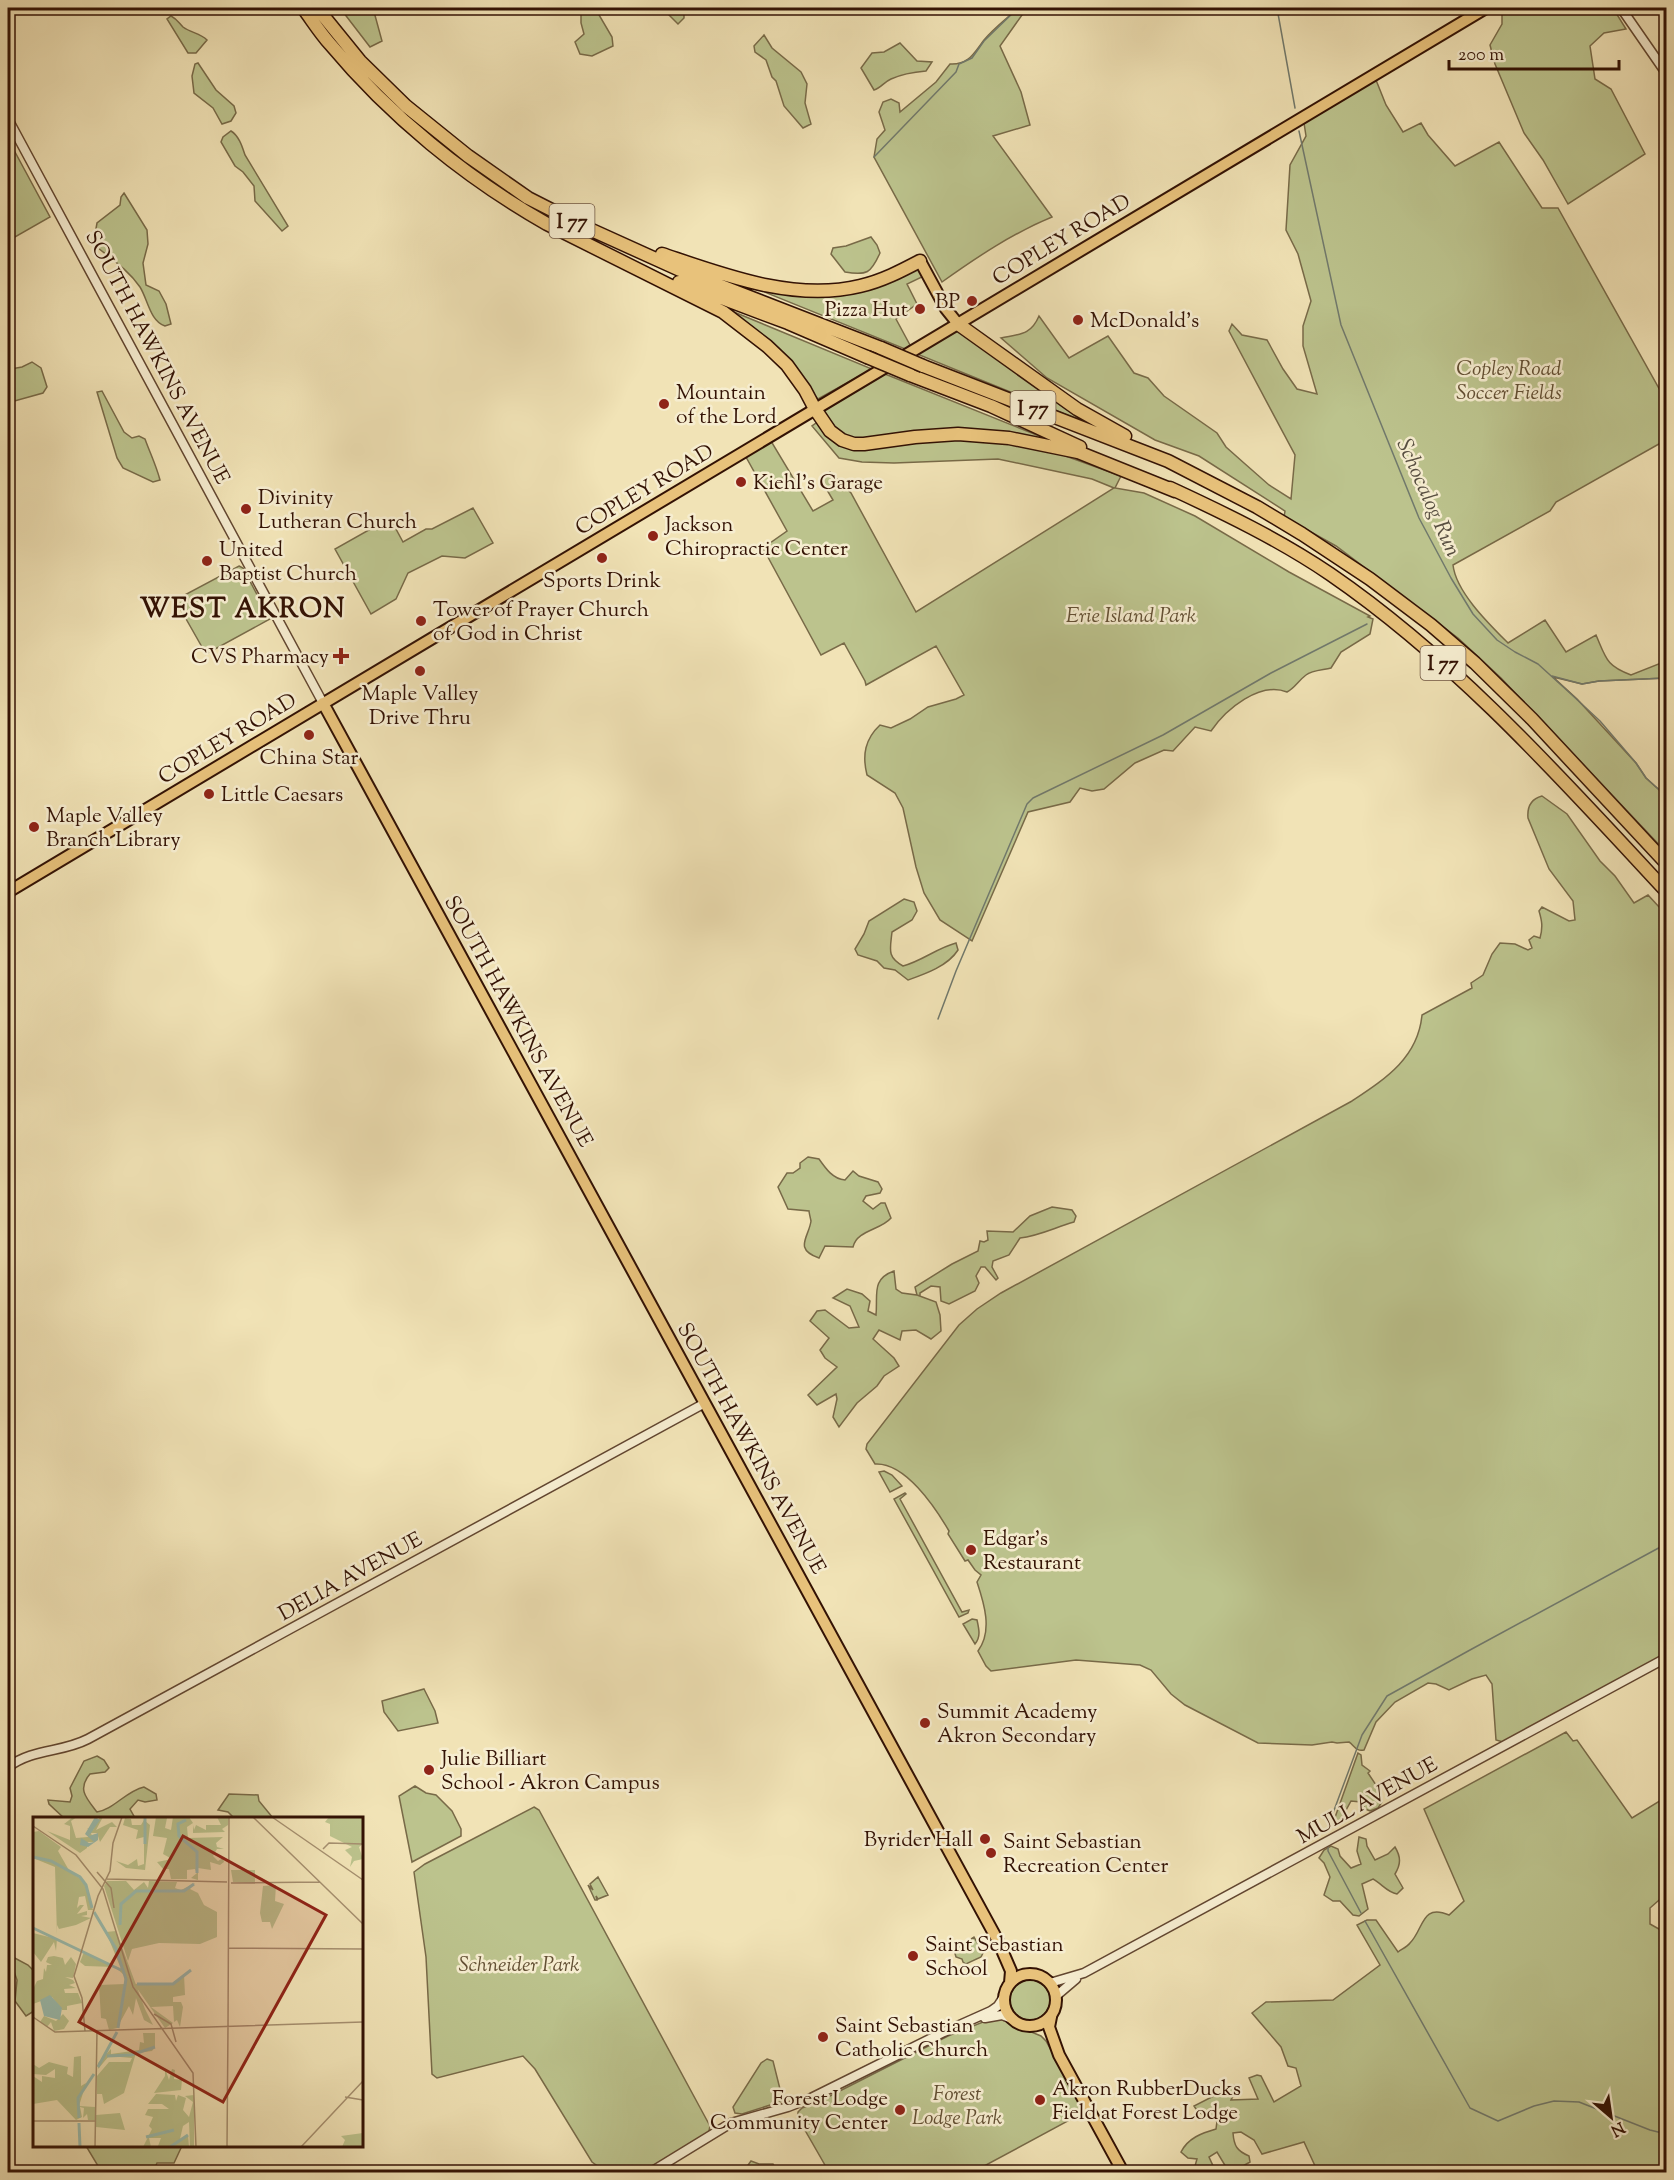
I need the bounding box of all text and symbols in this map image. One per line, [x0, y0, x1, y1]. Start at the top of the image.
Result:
scale bar [1449, 33, 1618, 71]
text: 200 m [1458, 43, 1504, 69]
street label: COPLEY ROAD [987, 188, 1137, 294]
road number: I 77 [550, 204, 594, 238]
street label: SOUTH HAWKINS AVENUE [76, 226, 236, 490]
place label: BP [935, 288, 960, 318]
marker: BP [965, 294, 979, 308]
place label: Pizza Hut [825, 296, 908, 326]
marker: Pizza Hut [913, 302, 927, 316]
place label: McDonald's [1090, 307, 1199, 337]
marker: McDonald's [1071, 313, 1085, 327]
park label: Copley Road Soccer Fields [1456, 355, 1562, 409]
place label: Mountain of the Lord [676, 379, 777, 433]
road number: I 77 [1010, 391, 1056, 425]
marker: Mountain of the Lord [657, 397, 671, 411]
water label: Schocalog Run [1387, 434, 1468, 563]
street label: COPLEY ROAD [570, 438, 720, 544]
place label: Kiehl's Garage [753, 469, 883, 499]
marker: Kiehl's Garage [734, 475, 748, 489]
place label: Divinity Lutheran Church [258, 484, 417, 538]
marker: Divinity Lutheran Church [239, 502, 253, 516]
place label: Jackson Chiropractic Center [664, 511, 848, 565]
marker: Jackson Chiropractic Center [646, 529, 660, 543]
place label: United Baptist Church [219, 536, 357, 590]
marker: Sports Drink [595, 551, 609, 565]
marker: United Baptist Church [200, 554, 214, 568]
place label: Sports Drink [543, 567, 661, 597]
district label: WEST AKRON [140, 591, 346, 630]
place label: Tower of Prayer Church of God in Christ [433, 596, 649, 650]
park label: Erie Island Park [1066, 602, 1197, 632]
marker: Tower of Prayer Church of God in Christ [414, 614, 428, 628]
place label: CVS Pharmacy [191, 643, 330, 673]
road number: I 77 [1420, 646, 1466, 680]
marker: CVS Pharmacy [334, 649, 348, 663]
marker: Maple Valley Drive Thru [413, 664, 427, 678]
place label: Maple Valley Drive Thru [361, 680, 479, 734]
street label: COPLEY ROAD [153, 687, 303, 793]
marker: China Star [302, 728, 316, 742]
place label: China Star [260, 744, 359, 774]
place label: Little Caesars [221, 781, 343, 811]
marker: Little Caesars [202, 787, 216, 801]
place label: Maple Valley Branch Library [46, 802, 181, 856]
marker: Maple Valley Branch Library [27, 820, 41, 834]
street label: SOUTH HAWKINS AVENUE [435, 891, 599, 1154]
street label: SOUTH HAWKINS AVENUE [668, 1318, 832, 1581]
place label: Edgar's Restaurant [983, 1525, 1081, 1579]
street label: DELIA AVENUE [273, 1526, 429, 1630]
marker: Edgar's Restaurant [964, 1543, 978, 1557]
place label: Summit Academy Akron Secondary [937, 1698, 1098, 1752]
marker: Summit Academy Akron Secondary [918, 1716, 932, 1730]
place label: Julie Billiart School - Akron Campus [440, 1745, 660, 1799]
street label: MULL AVENUE [1292, 1751, 1444, 1853]
marker: Julie Billiart School - Akron Campus [422, 1763, 436, 1777]
inset map [33, 1817, 363, 2147]
place label: Byrider Hall [864, 1826, 973, 1856]
place label: Saint Sebastian Recreation Center [1003, 1828, 1169, 1882]
marker: Byrider Hall [978, 1832, 992, 1846]
marker: Saint Sebastian Recreation Center [984, 1846, 998, 1860]
place label: Saint Sebastian School [925, 1931, 1064, 1985]
marker: Saint Sebastian School [906, 1949, 920, 1963]
park label: Schneider Park [458, 1951, 580, 1981]
place label: Saint Sebastian Catholic Church [835, 2012, 988, 2066]
marker: Saint Sebastian Catholic Church [816, 2030, 830, 2044]
place label: Akron RubberDucks Field at Forest Lodge [1052, 2075, 1241, 2129]
park label: Forest Lodge Park [912, 2080, 1003, 2134]
place label: Forest Lodge Community Center [710, 2085, 888, 2139]
north arrow [1581, 2087, 1641, 2147]
marker: Akron RubberDucks Field at Forest Lodge [1033, 2093, 1047, 2107]
marker: Forest Lodge Community Center [893, 2103, 907, 2117]
text: N [1606, 2115, 1628, 2141]

